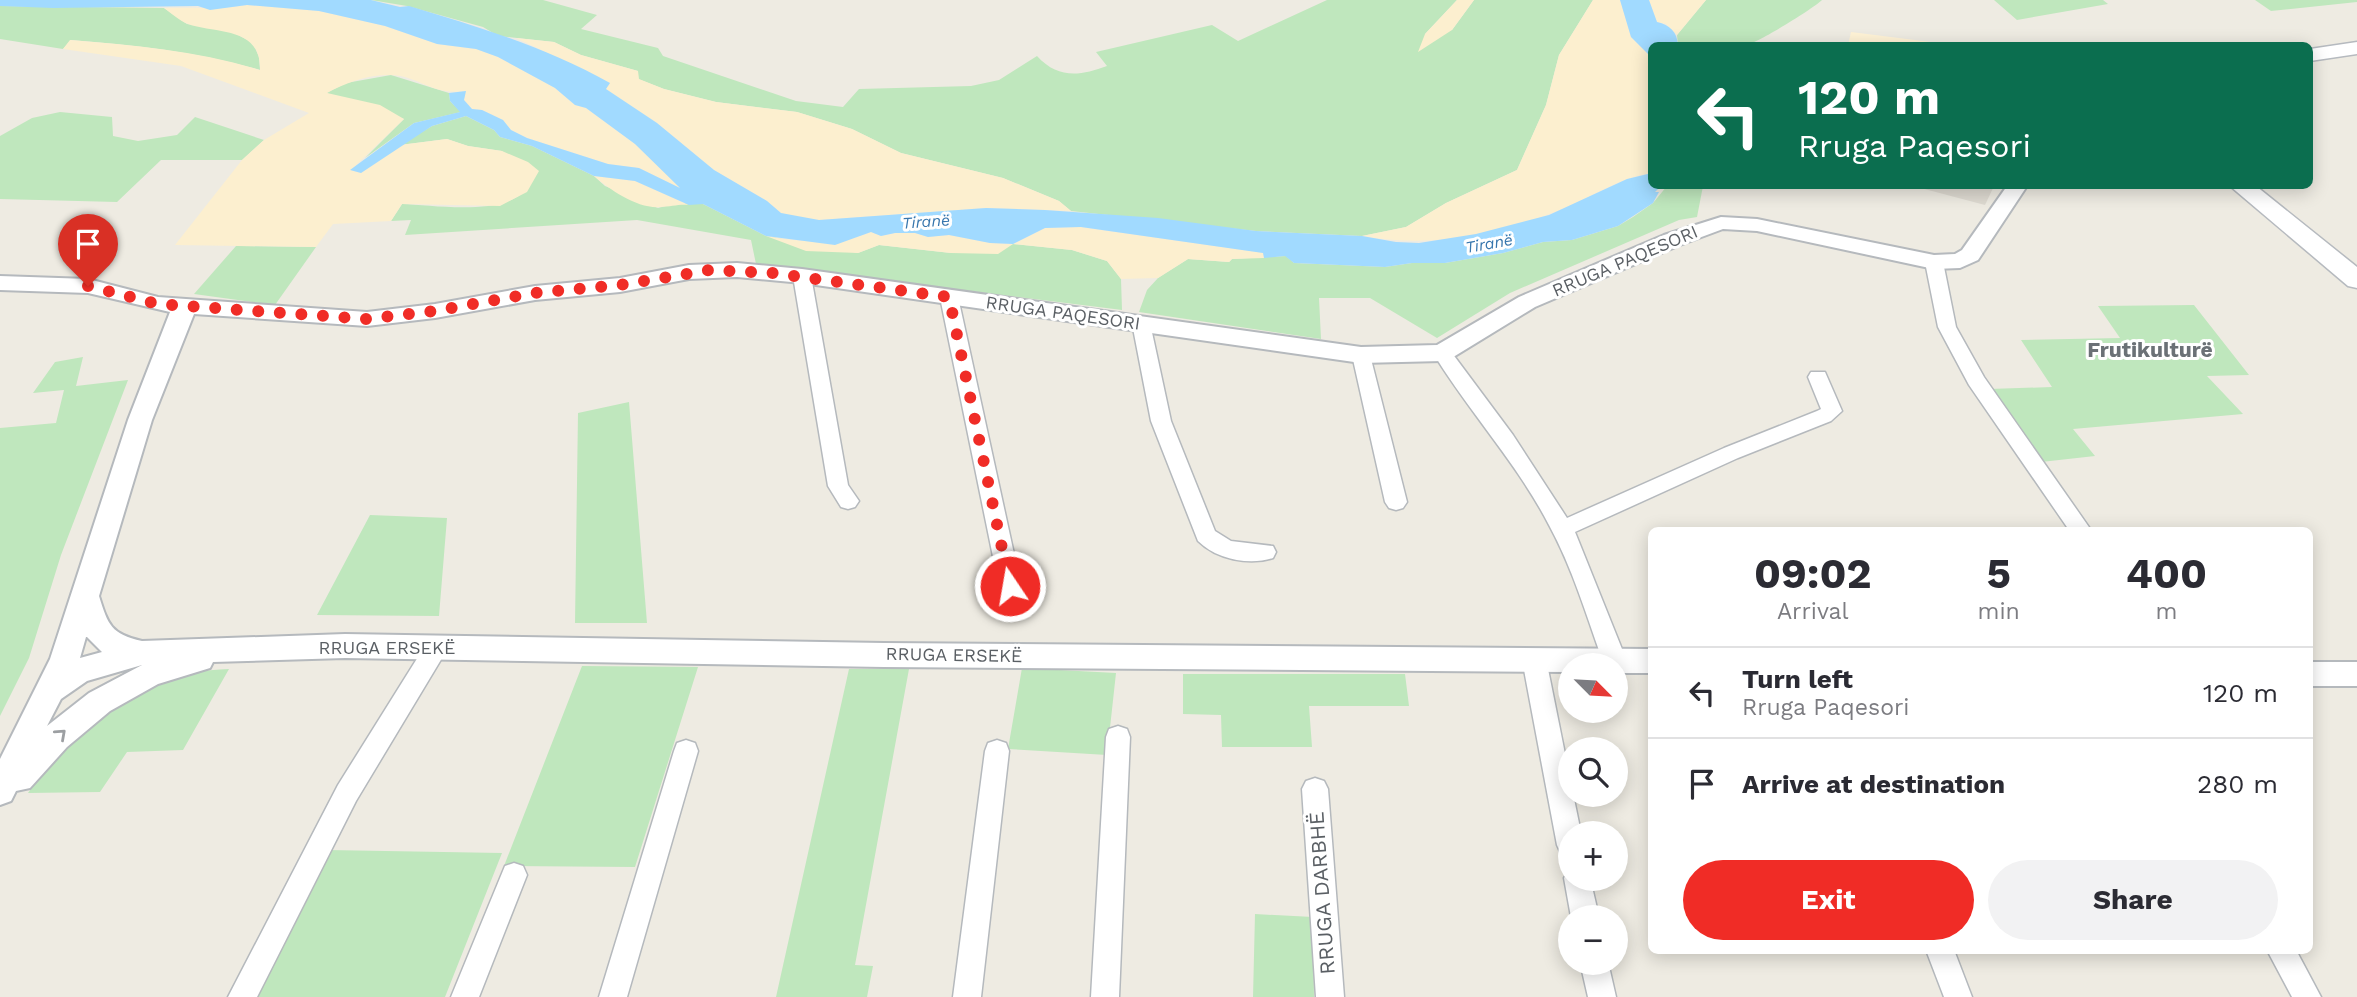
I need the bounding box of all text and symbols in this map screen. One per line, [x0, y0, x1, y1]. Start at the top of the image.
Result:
text: 120 m [1798, 68, 1940, 126]
icon: left [1683, 70, 1774, 161]
text: Rruga Paqesori [1798, 127, 2031, 165]
water label: Tiranë [902, 210, 951, 233]
pin [58, 214, 118, 286]
street label: RRUGA PAQESORI [1549, 220, 1701, 301]
icon: arrive [69, 225, 107, 263]
water label: Tiranë [1464, 230, 1514, 257]
street label: RRUGA PAQESORI [984, 291, 1142, 334]
district label: Frutikulturë [2087, 337, 2213, 362]
position arrow [973, 549, 1047, 623]
text: 09:02 [1754, 549, 1872, 598]
text: 5 [1986, 549, 2011, 598]
text: 400 [2126, 549, 2207, 598]
text: Arrival [1777, 598, 1849, 625]
text: min [1978, 598, 2020, 625]
text: m [2155, 598, 2177, 625]
street label: RRUGA ERSEKË [319, 637, 455, 658]
street label: RRUGA ERSEKË [885, 643, 1023, 666]
north arrow [1558, 653, 1628, 723]
map controls [1558, 653, 1628, 975]
text: Turn left [1742, 664, 1853, 694]
icon: left [1683, 674, 1721, 712]
text: 120 m [2203, 678, 2278, 708]
text: Rruga Paqesori [1742, 694, 1910, 721]
one-way arrow [53, 729, 66, 742]
button: search [1558, 737, 1628, 807]
icon: arrive [1683, 765, 1721, 803]
text: Arrive at destination [1742, 769, 2005, 799]
text: 280 m [2197, 769, 2278, 799]
street label: RRUGA DARBHË [1303, 811, 1340, 975]
button: + [1558, 821, 1628, 891]
button: Exit [1683, 860, 1974, 940]
button: Share [1988, 860, 2278, 940]
button: − [1558, 905, 1628, 975]

